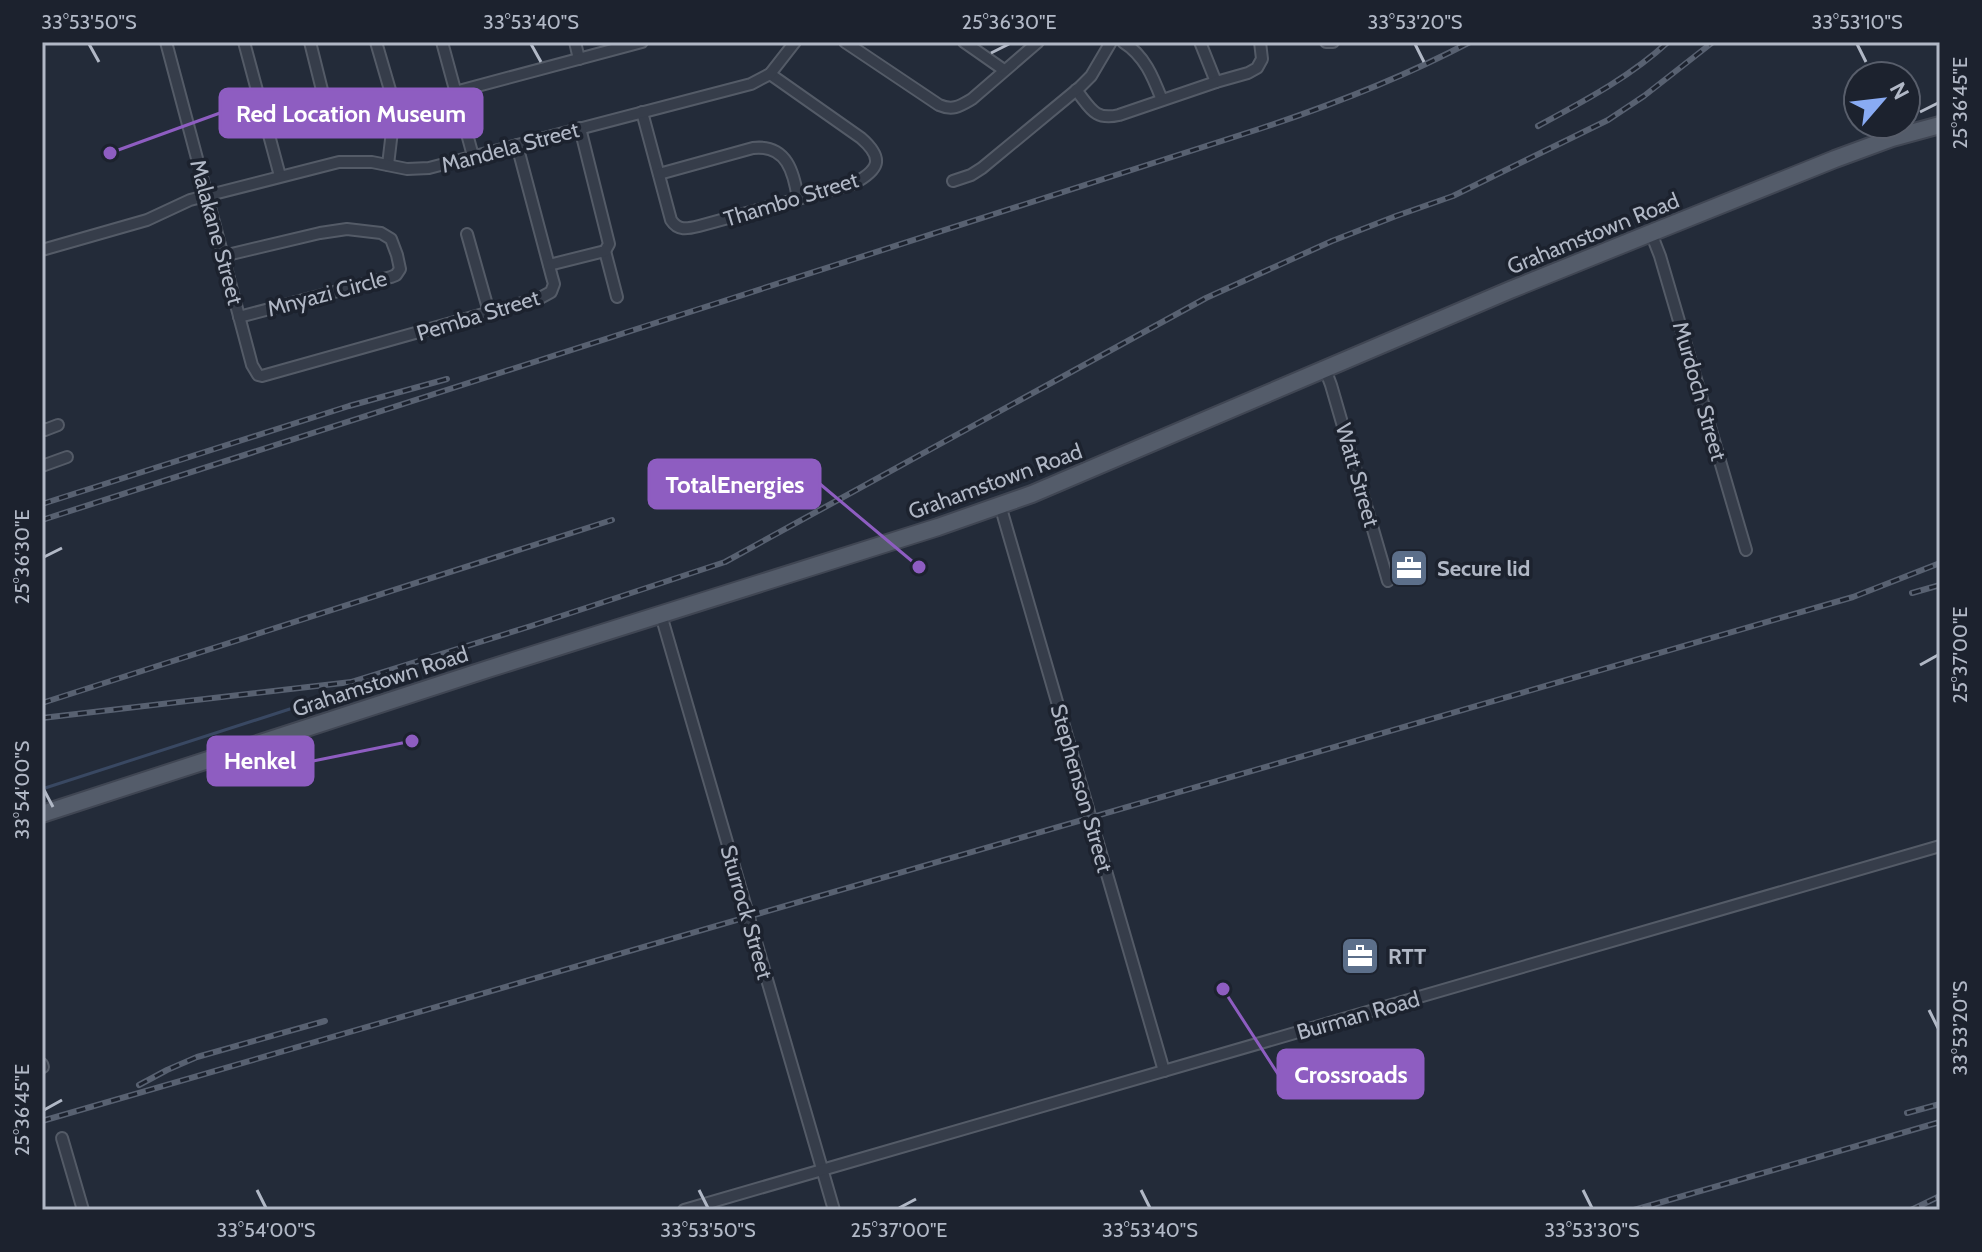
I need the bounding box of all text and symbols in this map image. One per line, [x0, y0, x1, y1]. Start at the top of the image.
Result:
text: 33°53'50"S [41, 10, 137, 34]
text: 33°53'40"S [483, 10, 579, 34]
text: 25°36'30"E [961, 10, 1057, 34]
text: 33°53'20"S [1367, 10, 1463, 34]
text: 33°53'10"S [1811, 10, 1903, 34]
text: 25°36'45"E [1948, 57, 1972, 149]
north arrow [1842, 60, 1922, 140]
text: N [1884, 78, 1915, 104]
callout: Red Location Museum [220, 89, 482, 137]
text: Red Location Museum [236, 99, 466, 128]
street label: Mandela Street [438, 116, 582, 179]
street label: Malakane Street [184, 156, 249, 308]
street label: Thambo Street [721, 166, 862, 233]
street label: Grahamstown Road [1503, 187, 1683, 280]
street label: Mnyazi Circle [264, 265, 390, 322]
street label: Pemba Street [413, 284, 543, 347]
street label: Murdoch Street [1667, 318, 1732, 464]
street label: Watt Street [1330, 420, 1385, 531]
street label: Grahamstown Road [905, 437, 1086, 525]
callout: TotalEnergies [649, 460, 820, 508]
text: TotalEnergies [666, 470, 804, 499]
text: 25°36'30"E [10, 509, 34, 605]
office icon: Secure lid [1388, 547, 1430, 589]
place label: Secure lid [1437, 555, 1530, 582]
text: 25°37'00"E [1948, 607, 1972, 703]
street label: Grahamstown Road [289, 640, 471, 723]
street label: Stephenson Street [1045, 701, 1119, 876]
callout: Henkel [208, 737, 313, 785]
text: 33°54'00"S [10, 740, 34, 840]
text: Henkel [224, 746, 296, 775]
street label: Sturrock Street [714, 842, 779, 983]
office icon: RTT [1339, 935, 1381, 977]
place label: RTT [1388, 943, 1426, 970]
text: 33°53'20"S [1948, 980, 1972, 1076]
street label: Burman Road [1294, 985, 1423, 1046]
callout: Crossroads [1278, 1050, 1423, 1098]
text: Crossroads [1294, 1060, 1408, 1089]
text: 25°36'45"E [10, 1064, 34, 1156]
text: 33°54'00"S [216, 1218, 316, 1242]
text: 33°53'50"S [660, 1218, 756, 1242]
text: 25°37'00"E [851, 1218, 947, 1242]
text: 33°53'40"S [1102, 1218, 1198, 1242]
text: 33°53'30"S [1544, 1218, 1640, 1242]

